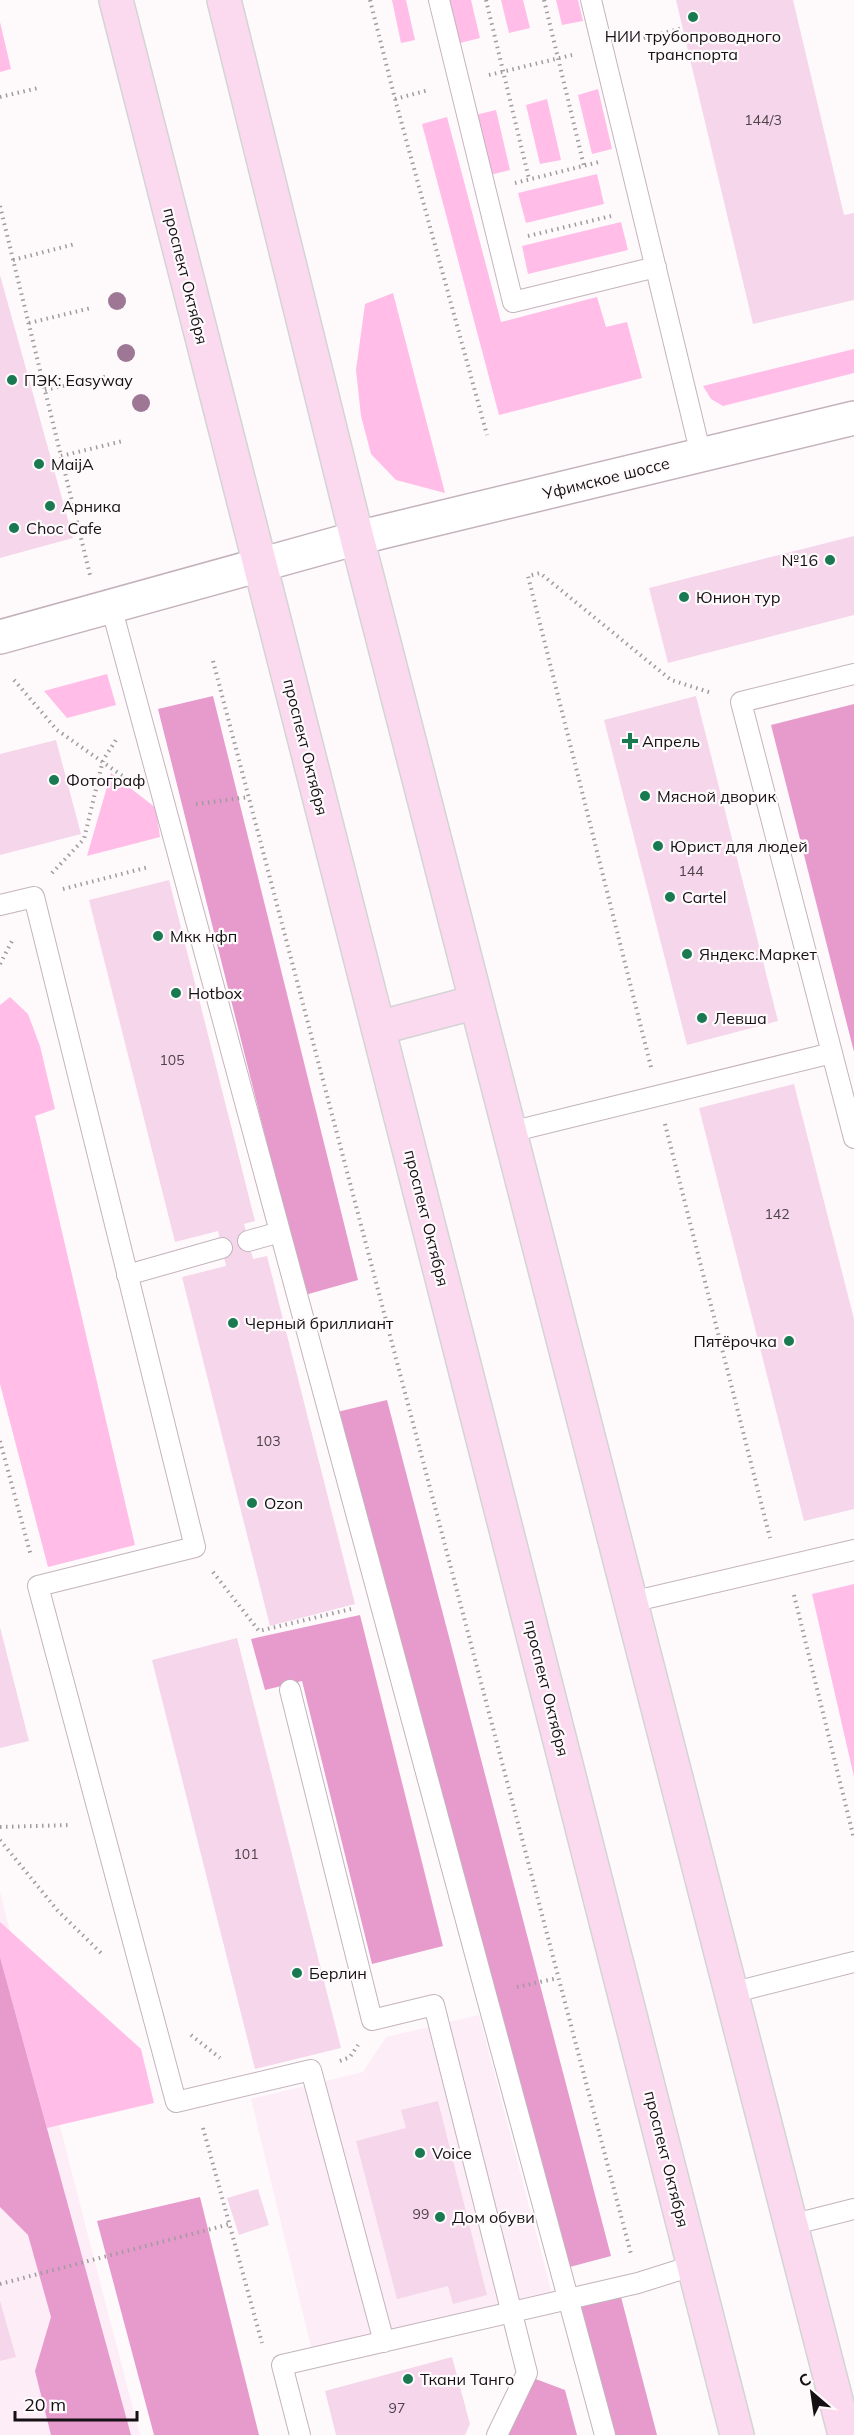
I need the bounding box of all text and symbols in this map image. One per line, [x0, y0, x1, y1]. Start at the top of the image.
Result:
marker: НИИ трубопроводного транспорта [686, 10, 700, 24]
place label: НИИ трубопроводного транспорта [605, 26, 781, 64]
house number: 144/3 [744, 111, 782, 129]
street label: проспект Октября [159, 206, 213, 346]
place label: ПЭК: Easyway [24, 370, 133, 390]
marker: ПЭК: Easyway [5, 373, 19, 387]
street label: Уфимское шоссе [539, 452, 672, 504]
place label: MaijA [51, 454, 94, 474]
marker: MaijA [32, 457, 46, 471]
place label: Арника [62, 496, 121, 516]
marker: Арника [43, 499, 57, 513]
place label: Choc Cafe [26, 518, 102, 538]
marker: Choc Cafe [7, 521, 21, 535]
place label: №16 [781, 550, 818, 570]
marker: №16 [823, 553, 837, 567]
place label: Юнион тур [696, 587, 781, 607]
marker: Юнион тур [677, 590, 691, 604]
street label: проспект Октября [279, 677, 333, 817]
place label: Апрель [642, 731, 700, 751]
marker: Апрель [623, 734, 637, 748]
place label: Фотограф [66, 770, 145, 790]
marker: Фотограф [47, 773, 61, 787]
place label: Мясной дворик [657, 786, 776, 806]
marker: Мясной дворик [638, 789, 652, 803]
place label: Юрист для людей [670, 836, 808, 856]
marker: Юрист для людей [651, 839, 665, 853]
house number: 144 [678, 862, 704, 880]
place label: Cartel [682, 887, 727, 907]
marker: Cartel [663, 890, 677, 904]
place label: Мкк нфп [170, 926, 237, 946]
marker: Мкк нфп [151, 929, 165, 943]
place label: Яндекс.Маркет [699, 944, 817, 964]
marker: Яндекс.Маркет [680, 947, 694, 961]
place label: Hotbox [188, 983, 242, 1003]
marker: Hotbox [169, 986, 183, 1000]
place label: Левша [714, 1008, 767, 1028]
marker: Левша [695, 1011, 709, 1025]
house number: 105 [159, 1051, 185, 1069]
street label: проспект Октября [400, 1148, 454, 1288]
house number: 142 [764, 1205, 790, 1223]
place label: Черный бриллиант [245, 1313, 394, 1333]
marker: Черный бриллиант [226, 1316, 240, 1330]
place label: Пятёрочка [693, 1331, 777, 1351]
marker: Пятёрочка [782, 1334, 796, 1348]
house number: 103 [255, 1432, 281, 1450]
place label: Ozon [264, 1493, 303, 1513]
marker: Ozon [245, 1496, 259, 1510]
street label: проспект Октября [520, 1618, 574, 1758]
house number: 101 [233, 1845, 259, 1863]
place label: Берлин [309, 1963, 367, 1983]
marker: Берлин [290, 1966, 304, 1980]
street label: проспект Октября [640, 2089, 694, 2229]
place label: Voice [432, 2143, 472, 2163]
marker: Voice [413, 2146, 427, 2160]
house number: 99 [413, 2205, 429, 2223]
place label: Дом обуви [452, 2207, 535, 2227]
marker: Дом обуви [433, 2210, 447, 2224]
north arrow [782, 2363, 842, 2423]
text: С [795, 2368, 814, 2391]
place label: Ткани Танго [420, 2369, 514, 2389]
marker: Ткани Танго [401, 2372, 415, 2386]
scale bar [15, 2384, 136, 2422]
text: 20 m [24, 2393, 66, 2416]
house number: 97 [389, 2399, 405, 2417]

